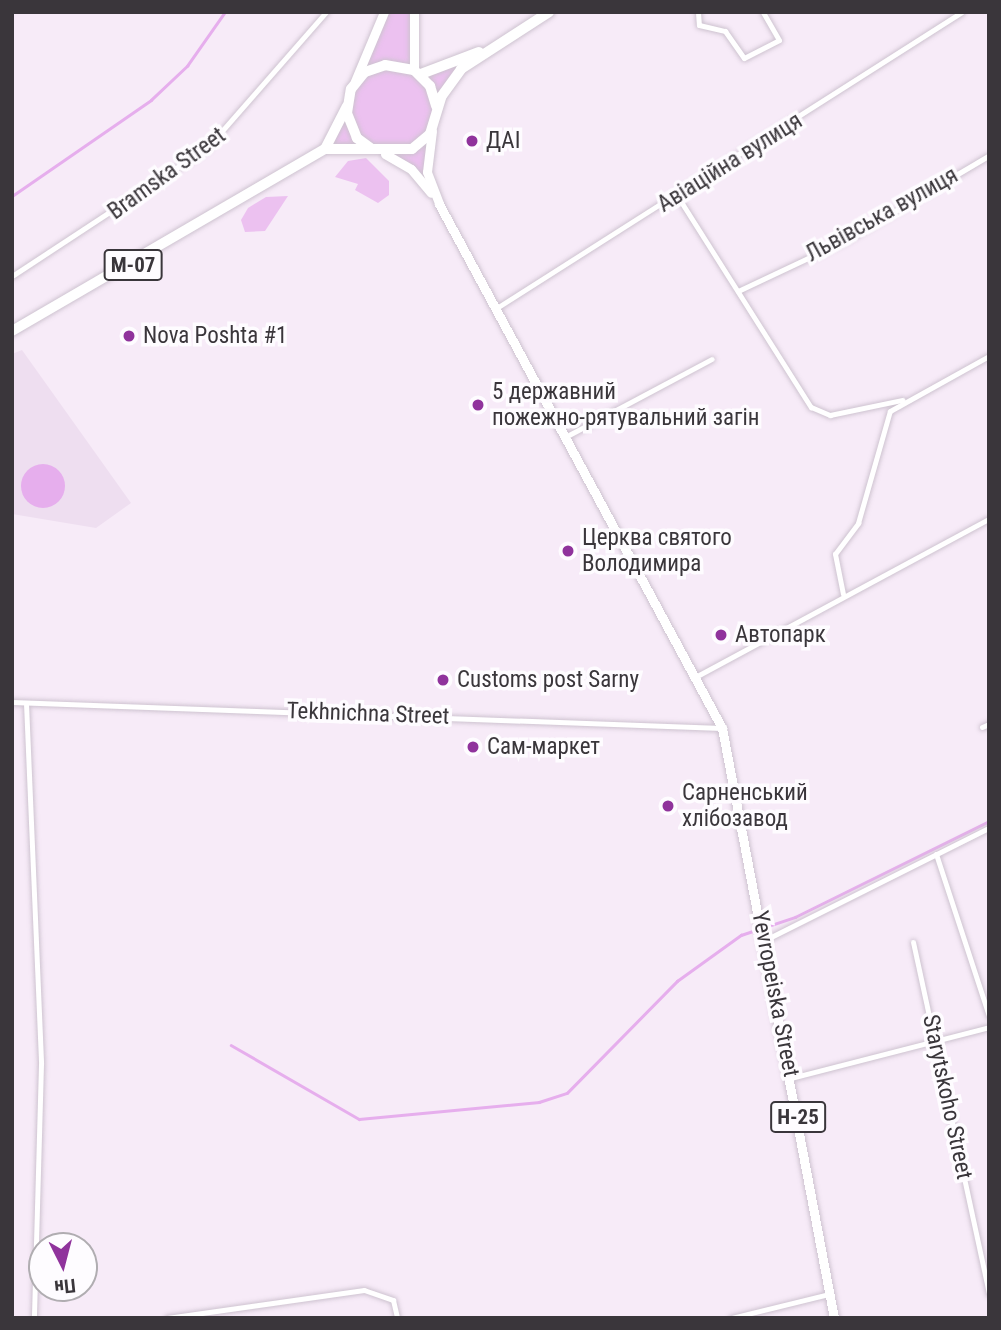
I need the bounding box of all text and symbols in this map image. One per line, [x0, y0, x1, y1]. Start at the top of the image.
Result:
street label: Авіаційна вулиця [653, 107, 807, 219]
street label: Bramska Street [103, 122, 231, 226]
place label: ДАІ [486, 127, 520, 155]
marker: ДАІ [464, 133, 480, 149]
street label: Львівська вулиця [801, 162, 963, 268]
road number: М-07 [103, 247, 163, 282]
place label: Nova Poshta #1 [143, 322, 287, 350]
marker: Nova Poshta #1 [121, 328, 137, 344]
place label: 5 державний пожежно-рятувальний загін [492, 378, 759, 432]
marker: 5 державний пожежно-рятувальний загін [470, 397, 486, 413]
place label: Церква святого Володимира [582, 524, 732, 578]
marker: Церква святого Володимира [560, 543, 576, 559]
place label: Автопарк [735, 621, 826, 649]
marker: Автопарк [713, 627, 729, 643]
place label: Customs post Sarny [457, 666, 639, 694]
marker: Customs post Sarny [435, 672, 451, 688]
street label: Tekhnichna Street [286, 697, 450, 731]
place label: Сам-маркет [487, 733, 600, 761]
marker: Сам-маркет [465, 739, 481, 755]
place label: Сарненський хлібозавод [682, 779, 808, 833]
marker: Сарненський хлібозавод [660, 798, 676, 814]
street label: Yevropeiska Street [745, 909, 805, 1079]
street label: Starytskoho Street [916, 1012, 978, 1182]
road number: Н-25 [770, 1100, 826, 1134]
north arrow [28, 1232, 98, 1302]
text: Пн [53, 1274, 77, 1299]

